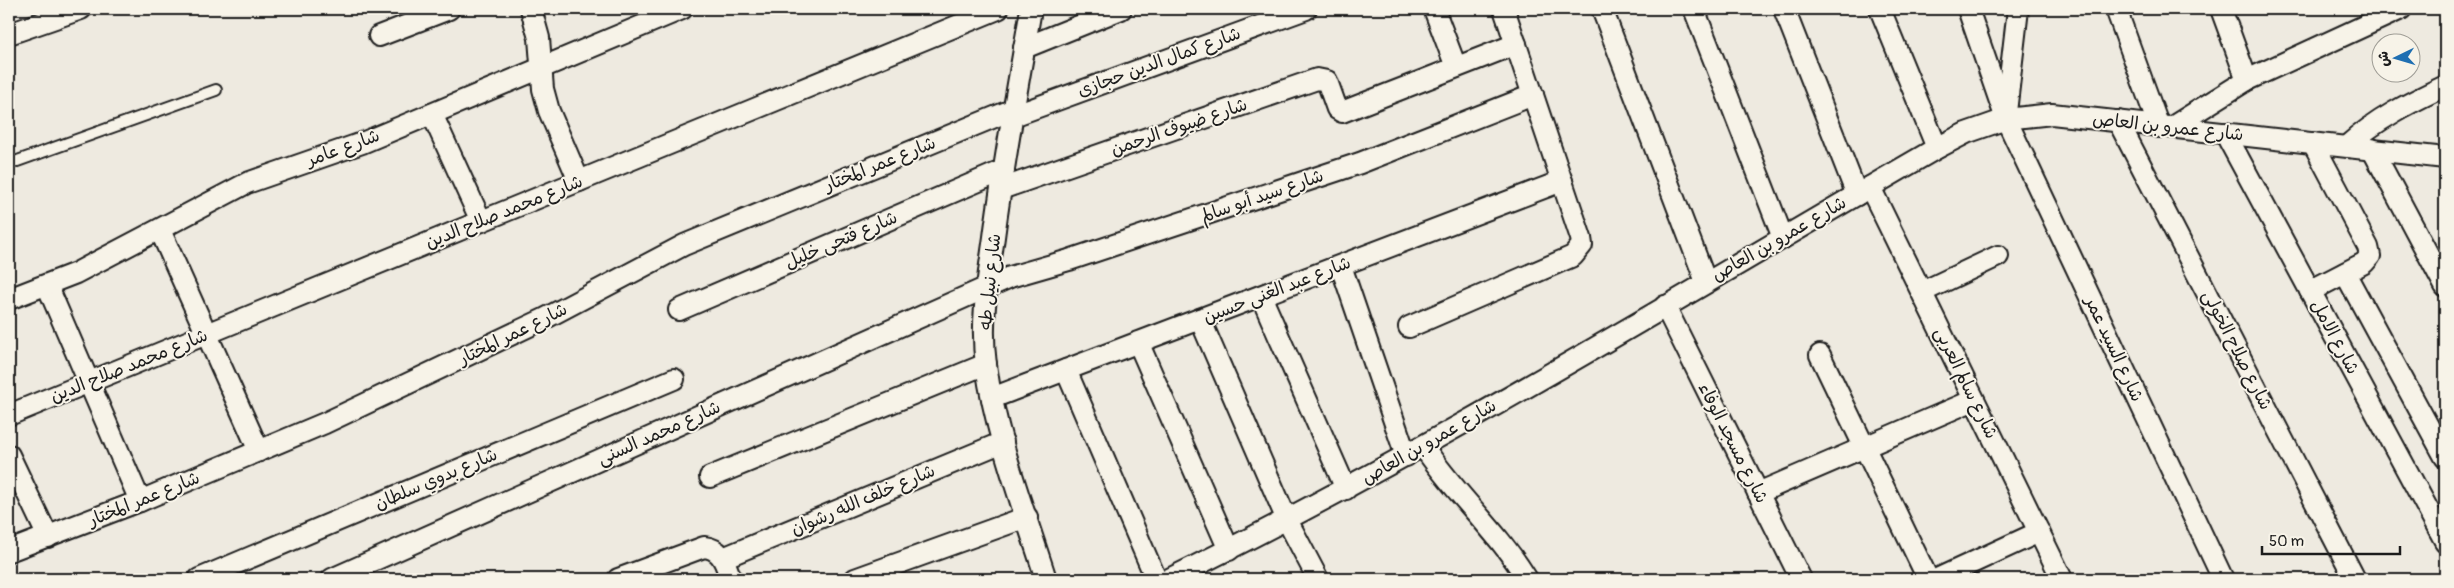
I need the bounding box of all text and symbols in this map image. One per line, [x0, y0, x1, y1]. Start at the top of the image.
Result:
street label: شارع كمال الدين حجازى [1074, 22, 1244, 102]
north arrow [2372, 32, 2422, 82]
text: ش [2374, 51, 2393, 68]
street label: شارع ضيوف الرحمن [1108, 93, 1250, 161]
street label: شارع عمرو بن العاص [2091, 108, 2245, 146]
street label: شارع عامر [301, 124, 383, 173]
street label: شارع عمر المختار [819, 131, 939, 198]
street label: شارع سيد أبو سالم [1197, 164, 1327, 230]
street label: شارع محمد صلاح الدين [422, 170, 586, 254]
street label: شارع عمرو بن العاص [1707, 191, 1851, 287]
street label: شارع فتحى خليل [781, 206, 901, 274]
street label: شارع نبيل طه [973, 232, 1007, 332]
street label: شارع عبد الغنى حسين [1200, 251, 1354, 329]
street label: شارع صلاح الخولى [2197, 286, 2277, 414]
street label: شارع السيد عمر [2079, 291, 2149, 406]
street label: شارع الامل [2306, 296, 2364, 378]
street label: شارع عمر المختار [453, 298, 571, 371]
street label: شارع سالم العربى [1927, 323, 2003, 444]
street label: شارع محمد صلاح الدين [47, 324, 211, 408]
street label: شارع مسجد الوفاء [1693, 379, 1773, 507]
street label: شارع عمرو بن العاص [1357, 394, 1501, 490]
street label: شارع محمد السنى [594, 396, 724, 470]
street label: شارع بدوي سلطان [371, 443, 501, 516]
street label: شارع خلف الله رشوان [787, 459, 939, 541]
street label: شارع عمر المختار [83, 466, 203, 533]
scale bar [2262, 523, 2399, 555]
text: 50 m [2269, 532, 2304, 551]

